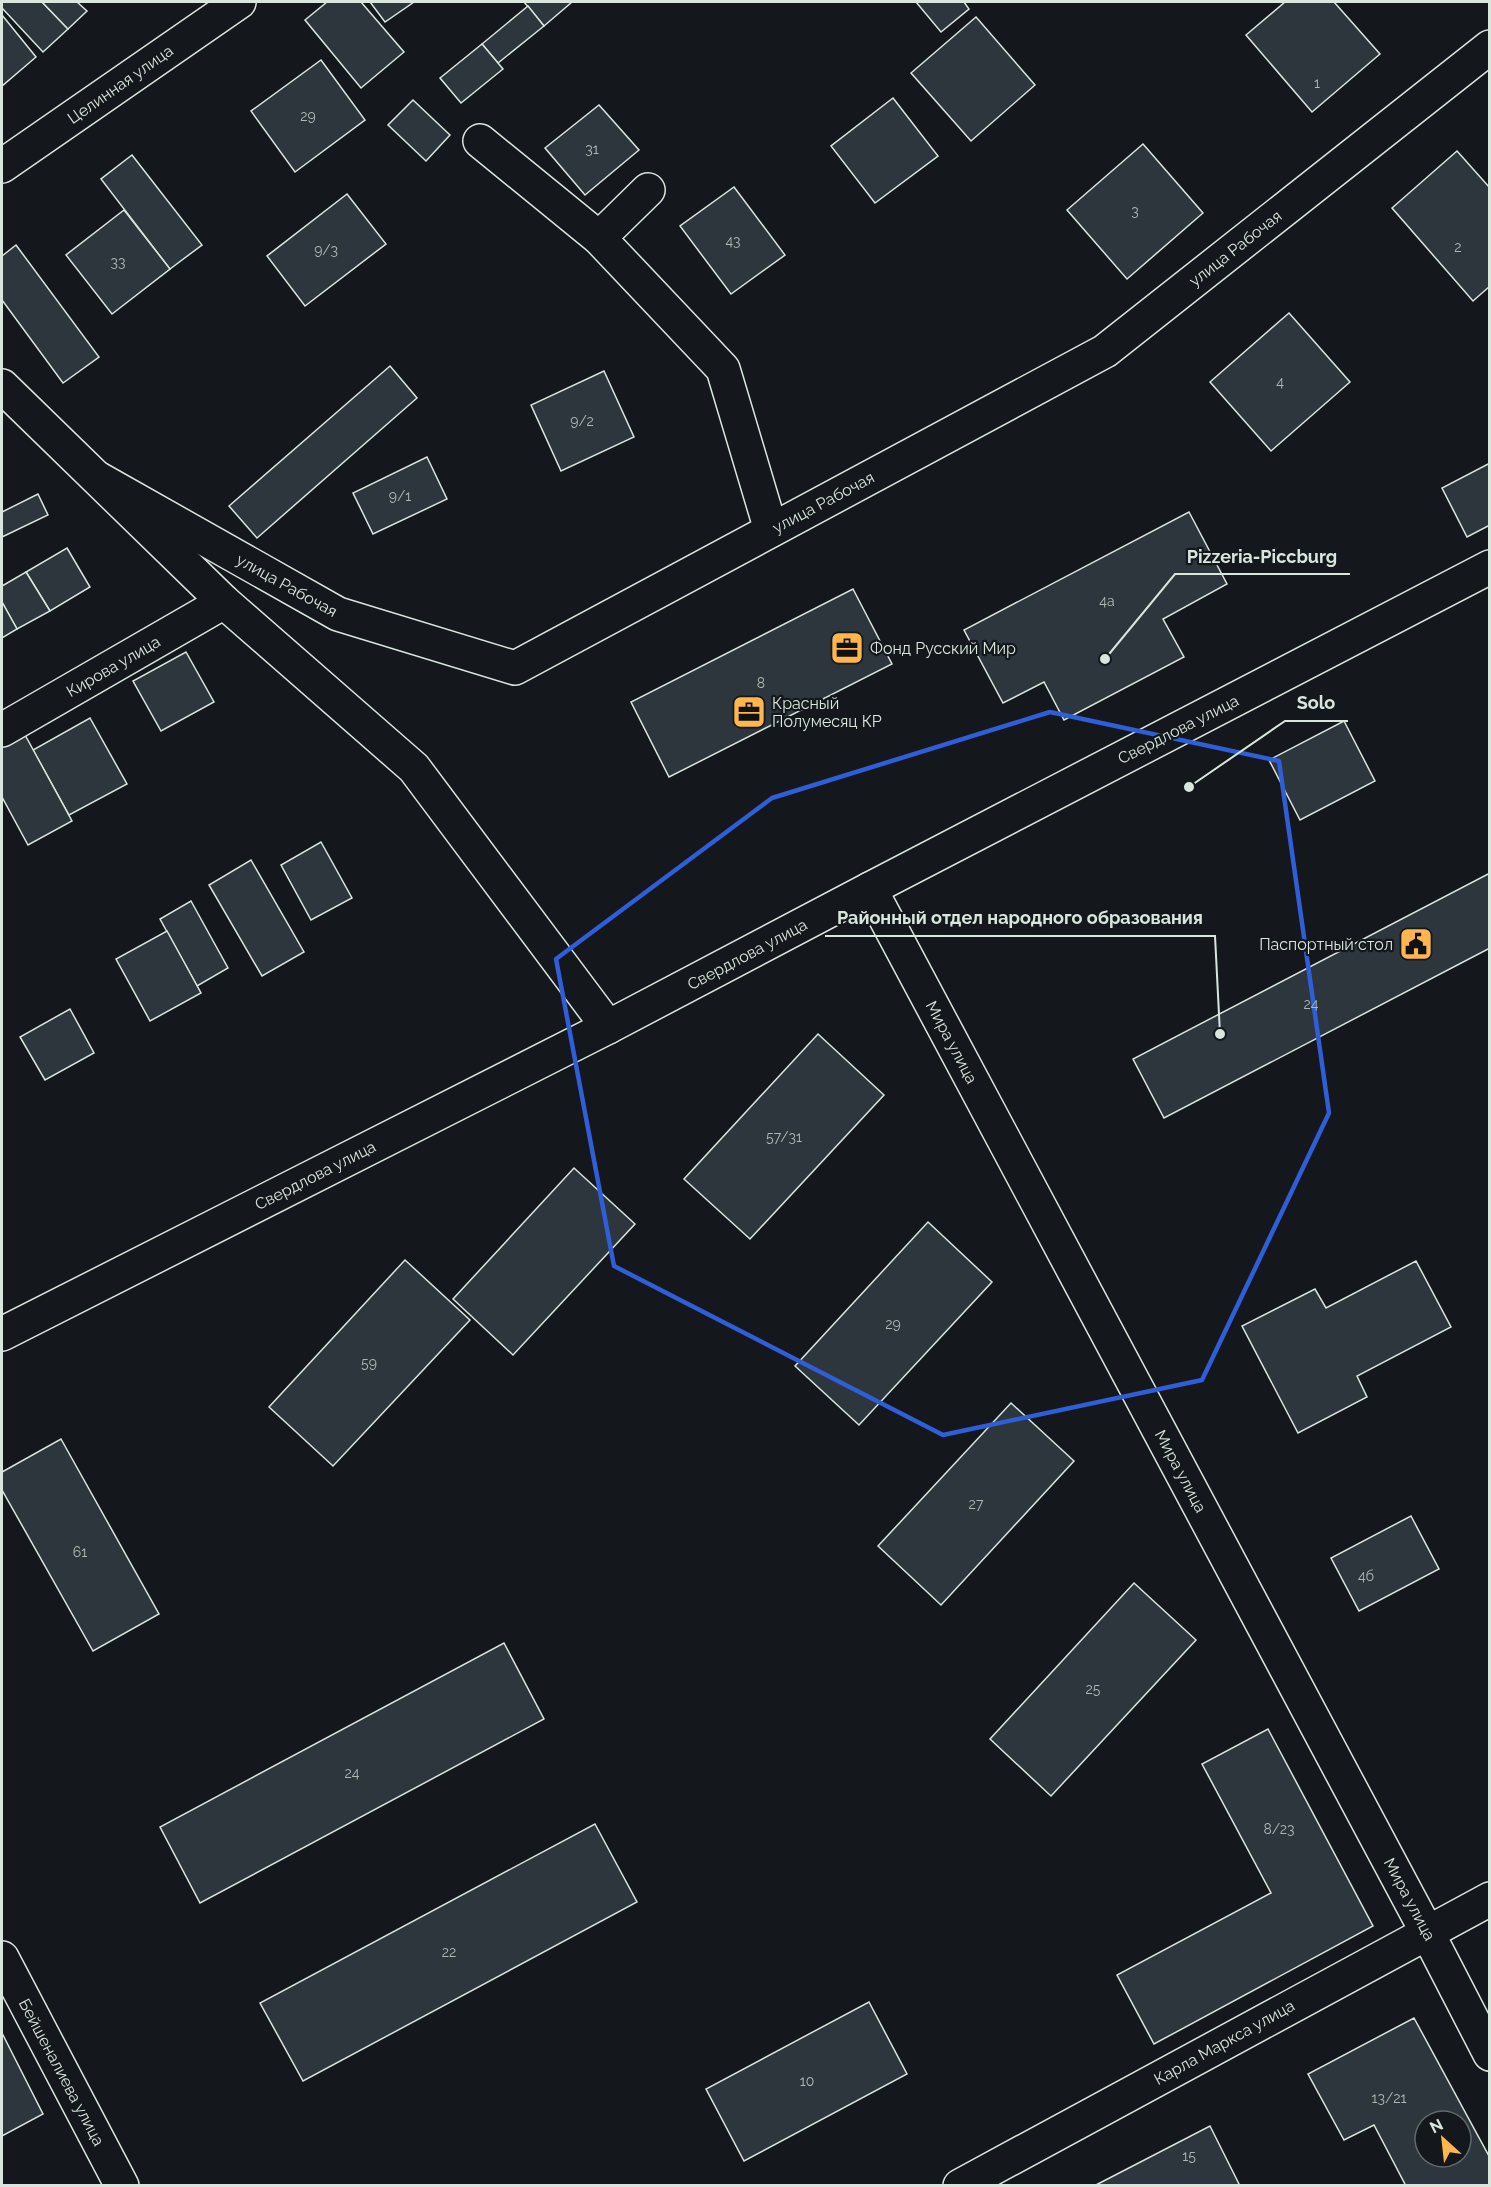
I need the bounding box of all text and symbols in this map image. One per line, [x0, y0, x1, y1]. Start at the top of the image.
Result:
street label: Целинная улица [64, 41, 177, 128]
house number: 1 [1314, 75, 1320, 91]
house number: 29 [300, 108, 316, 124]
house number: 31 [585, 141, 599, 157]
house number: 3 [1131, 203, 1139, 219]
street label: улица Рабочая [1185, 206, 1285, 290]
house number: 43 [725, 233, 741, 249]
house number: 2 [1454, 239, 1462, 255]
house number: 9/3 [314, 242, 338, 258]
house number: 33 [111, 254, 125, 270]
house number: 4 [1276, 374, 1284, 390]
house number: 9/2 [570, 413, 594, 429]
street label: улица Рабочая [769, 468, 877, 537]
house number: 9/1 [389, 488, 411, 504]
callout: Pizzeria-Piccburg [1175, 538, 1350, 574]
text: Pizzeria-Piccburg [1187, 546, 1337, 567]
street label: улица Рабочая [233, 550, 341, 621]
house number: 4a [1099, 593, 1115, 609]
office icon: Фонд Русский Мир [829, 630, 865, 666]
street label: Кирова улица [63, 632, 164, 701]
place label: Фонд Русский Мир [870, 639, 1016, 658]
house number: 8 [757, 675, 765, 691]
callout: Solo [1285, 685, 1348, 721]
street label: Свердлова улица [1115, 691, 1242, 768]
text: Solo [1297, 692, 1335, 713]
office icon: Красный Полумесяц КР [731, 694, 767, 730]
place label: Красный Полумесяц КР [772, 694, 882, 731]
callout: Районный отдел народного образования [825, 900, 1215, 936]
text: Районный отдел народного образования [837, 907, 1203, 928]
street label: Свердлова улица [684, 915, 810, 994]
public building icon: Паспортный стол [1398, 926, 1434, 962]
place label: Паспортный стол [1259, 935, 1393, 954]
house number: 24 [1304, 996, 1319, 1012]
street label: Мира улица [922, 998, 981, 1087]
house number: 57/31 [766, 1129, 802, 1145]
street label: Свердлова улица [252, 1137, 379, 1214]
house number: 29 [885, 1316, 901, 1332]
house number: 59 [361, 1355, 377, 1371]
street label: Мира улица [1151, 1427, 1210, 1516]
house number: 27 [969, 1496, 984, 1512]
house number: 61 [73, 1544, 87, 1560]
house number: 4б [1358, 1568, 1374, 1584]
house number: 25 [1086, 1681, 1101, 1697]
house number: 24 [345, 1765, 360, 1781]
house number: 8/23 [1263, 1821, 1295, 1837]
street label: Мира улица [1380, 1855, 1439, 1944]
house number: 22 [442, 1944, 456, 1960]
street label: Бейшеналиева улица [15, 1995, 108, 2149]
street label: Карла Маркса улица [1151, 1996, 1298, 2089]
house number: 10 [800, 2073, 814, 2089]
house number: 13/21 [1372, 2090, 1406, 2106]
north arrow [1413, 2109, 1473, 2169]
text: N [1427, 2115, 1446, 2137]
house number: 15 [1182, 2148, 1196, 2164]

